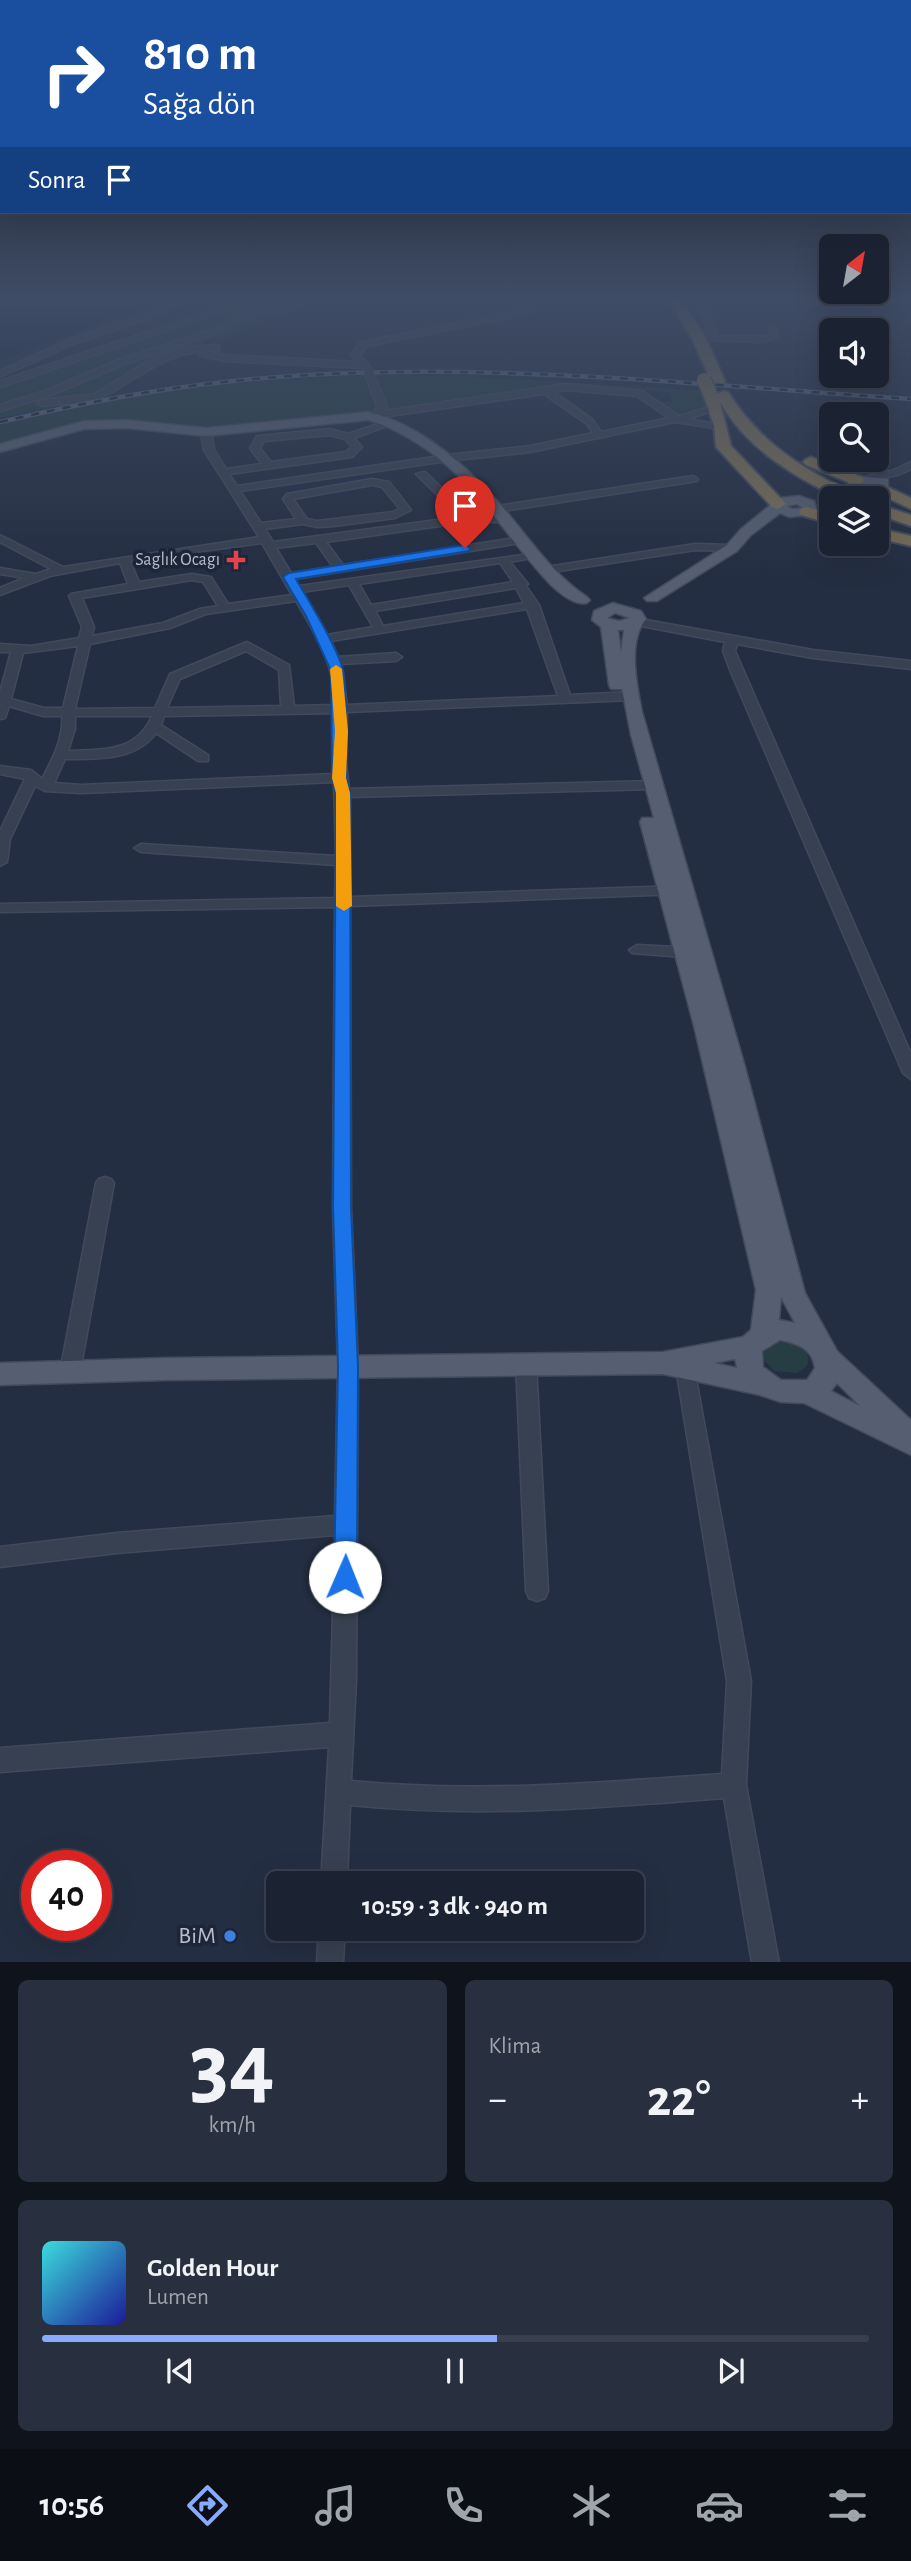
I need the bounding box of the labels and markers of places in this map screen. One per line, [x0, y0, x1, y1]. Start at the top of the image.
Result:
pin [435, 476, 495, 548]
marker: Saglık Ocagı [226, 550, 246, 570]
place label: Saglık Ocagı [135, 551, 220, 569]
place label: BiM [178, 1924, 216, 1948]
marker: BiM [222, 1928, 238, 1944]

